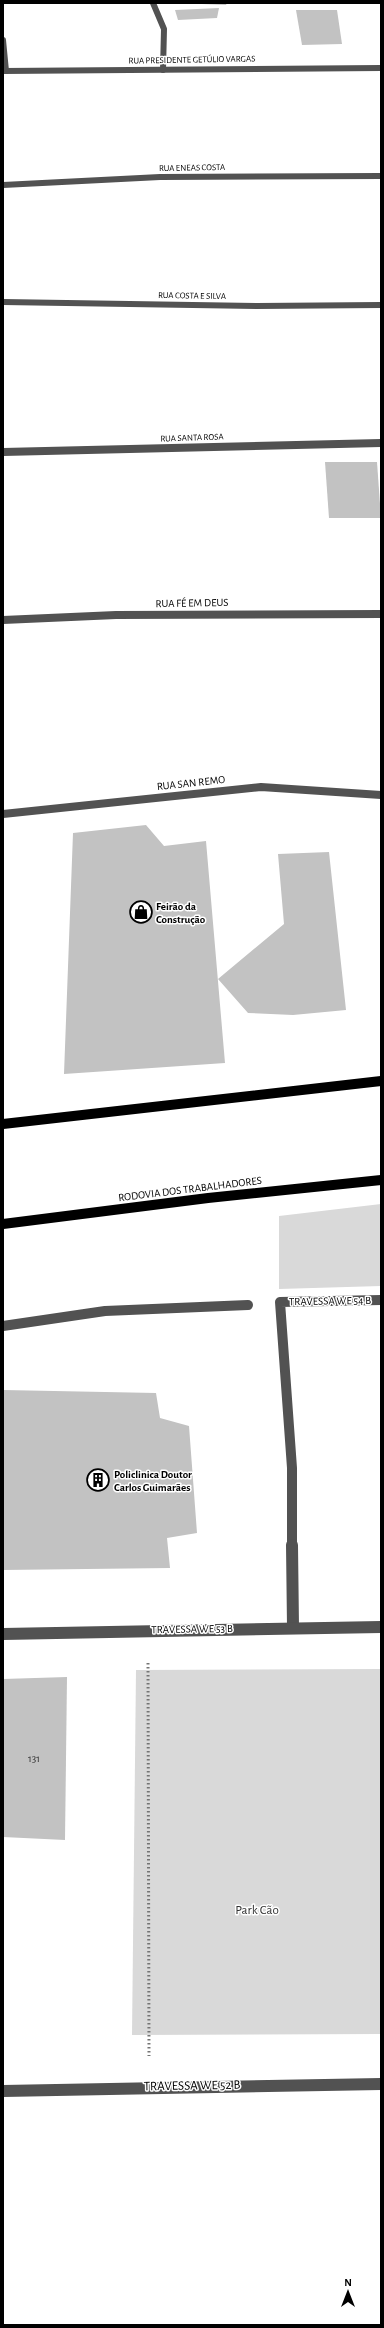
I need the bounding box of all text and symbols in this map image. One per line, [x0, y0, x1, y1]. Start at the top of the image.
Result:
street label: RUA PRESIDENTE GETÚLIO VARGAS [128, 53, 256, 66]
street label: RUA ENEAS COSTA [159, 163, 225, 173]
street label: RUA COSTA E SILVA [158, 291, 226, 301]
street label: RUA SANTA ROSA [160, 432, 224, 444]
street label: RUA FÉ EM DEUS [155, 596, 229, 609]
street label: RUA SAN REMO [156, 774, 226, 792]
shop icon: Feirão da Construção [128, 899, 154, 925]
place label: Feirão da Construção [156, 901, 206, 925]
street label: RODOVIA DOS TRABALHADORES [118, 1175, 262, 1203]
street label: TRAVESSA WE 54 B [289, 1295, 371, 1307]
building icon: Policlinica Doutor Carlos Guimarães [85, 1467, 111, 1493]
place label: Policlinica Doutor Carlos Guimarães [114, 1469, 192, 1493]
street label: TRAVESSA WE 53 B [151, 1623, 233, 1635]
house number: 131 [28, 1753, 40, 1764]
park label: Park Cão [235, 1904, 279, 1917]
street label: TRAVESSA WE 52 B [143, 2079, 241, 2093]
north arrow [328, 2272, 368, 2312]
text: N [344, 2277, 352, 2288]

